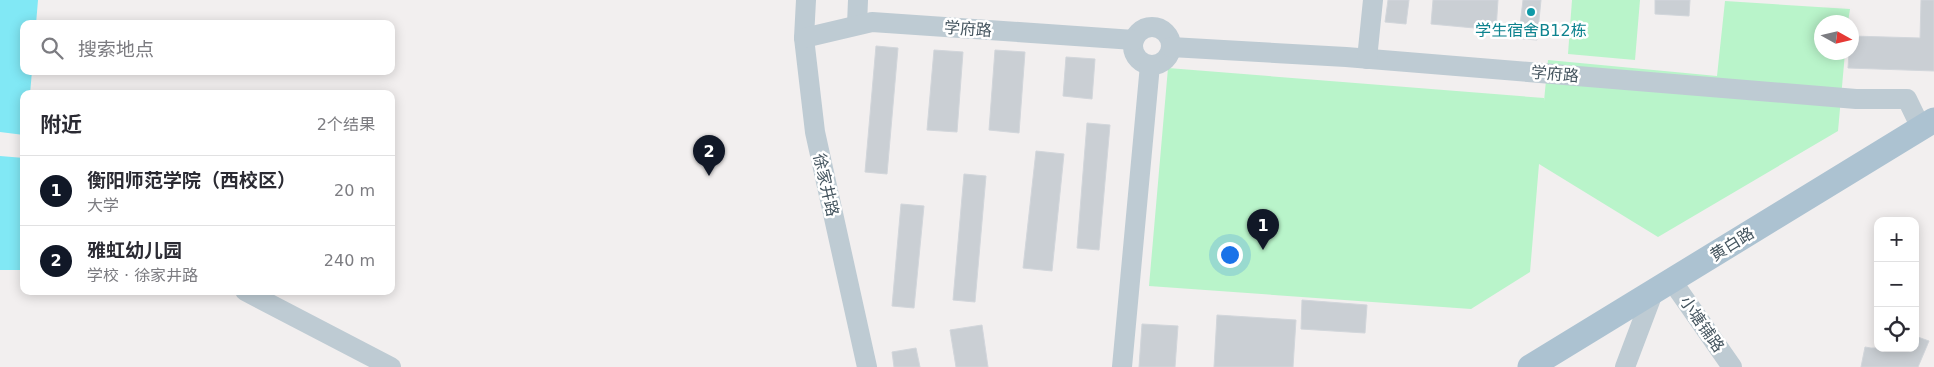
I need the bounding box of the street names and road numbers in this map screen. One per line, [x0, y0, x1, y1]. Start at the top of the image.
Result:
street label: 学府路 [943, 18, 993, 40]
street label: 学府路 [1530, 62, 1580, 86]
street label: 徐家井路 [810, 152, 842, 218]
street label: 黄白路 [1707, 223, 1757, 265]
street label: 小塘铺路 [1676, 292, 1728, 356]

